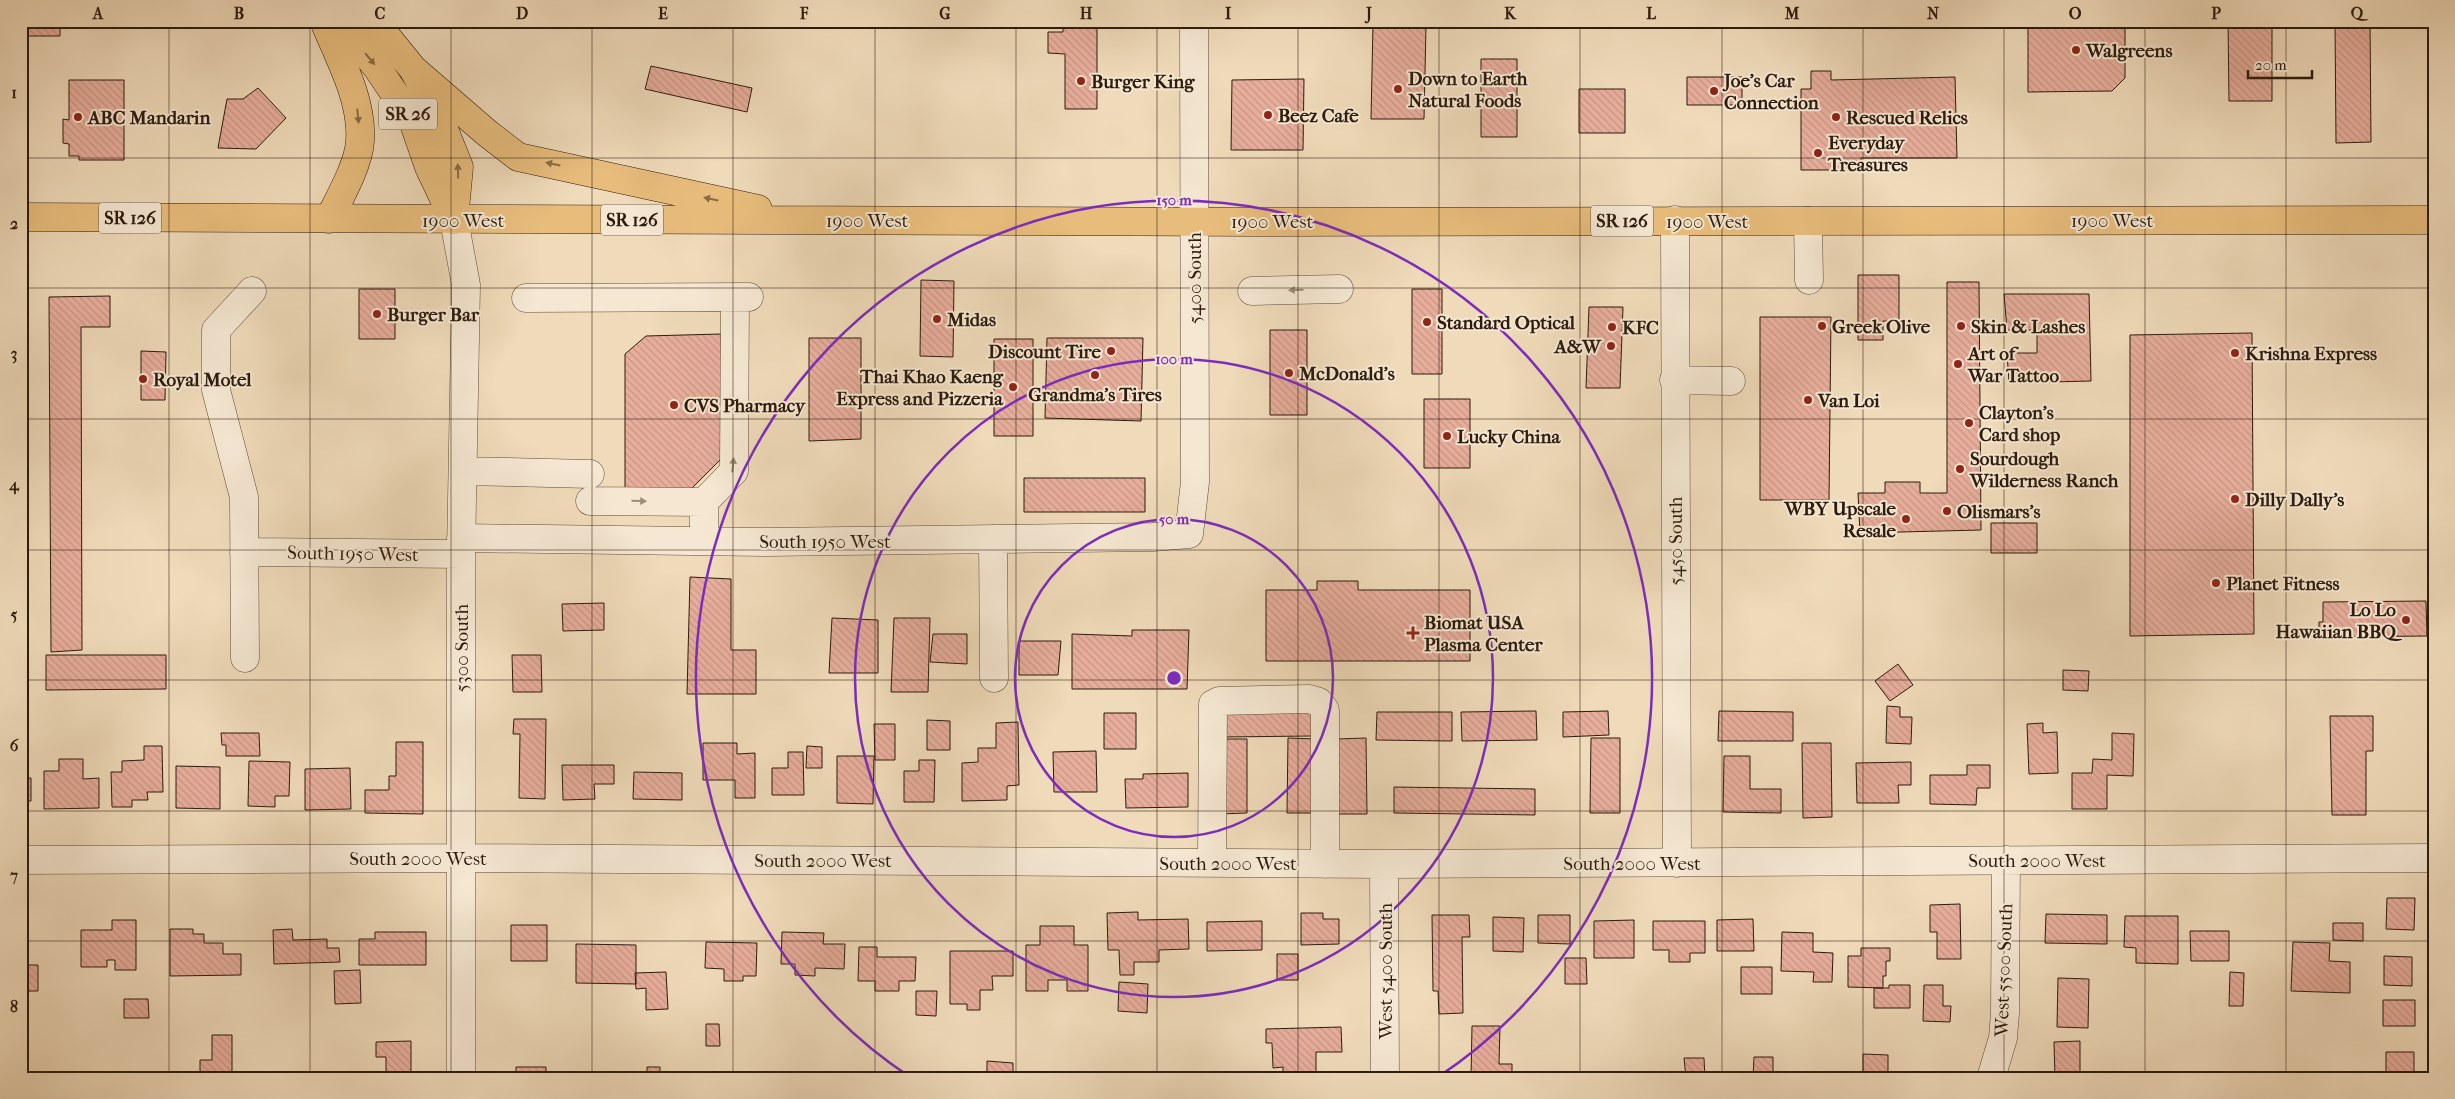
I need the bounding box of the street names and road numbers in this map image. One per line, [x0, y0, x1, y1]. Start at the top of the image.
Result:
road number: SR 26 [379, 98, 437, 130]
road number: SR 126 [99, 202, 161, 234]
road number: SR 126 [601, 204, 663, 236]
road number: SR 126 [1591, 206, 1653, 237]
street label: 1900 West [422, 210, 504, 232]
street label: 1900 West [826, 210, 908, 232]
street label: 1900 West [2071, 210, 2153, 232]
street label: 1900 West [1231, 211, 1313, 233]
street label: 1900 West [1666, 211, 1748, 233]
street label: 5400 South [1184, 232, 1206, 324]
street label: 5450 South [1665, 496, 1687, 586]
street label: South 1950 West [759, 531, 891, 553]
street label: South 1950 West [287, 542, 419, 566]
street label: 5300 South [451, 603, 473, 692]
street label: South 2000 West [349, 848, 487, 870]
street label: South 2000 West [754, 850, 892, 872]
street label: South 2000 West [1968, 850, 2106, 872]
street label: South 2000 West [1159, 853, 1297, 875]
street label: South 2000 West [1563, 853, 1701, 875]
street label: West 5400 South [1375, 902, 1397, 1040]
street label: West 5500 South [1991, 903, 2017, 1038]

